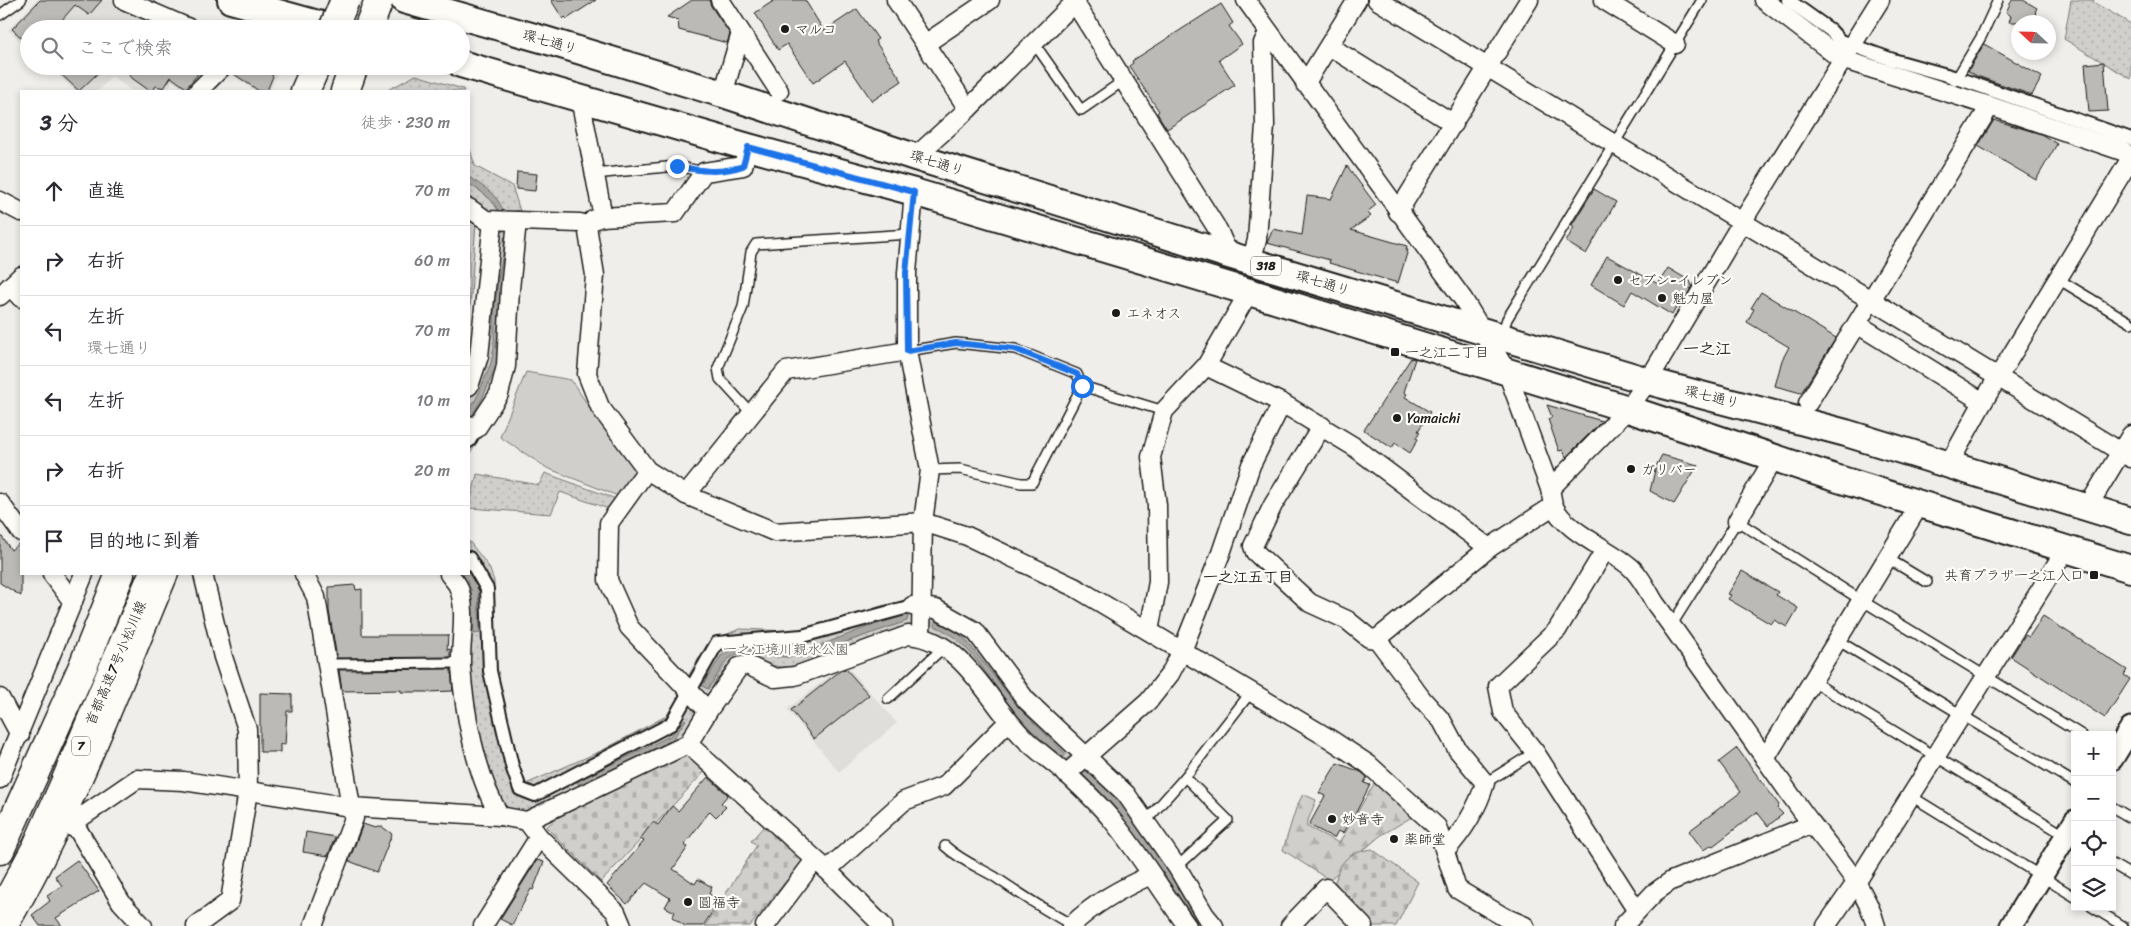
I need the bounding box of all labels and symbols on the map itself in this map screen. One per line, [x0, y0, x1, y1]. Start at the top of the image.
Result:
north arrow [2011, 15, 2056, 60]
place label: マルコ [795, 17, 837, 42]
street label: 環七通り [520, 22, 580, 62]
marker: マルコ [779, 23, 791, 35]
street label: 環七通り [907, 142, 967, 184]
route end [666, 155, 689, 178]
road number: 318 [1251, 256, 1281, 276]
street label: 環七通り [1293, 263, 1353, 303]
place label: セブン-イレブン [1628, 268, 1733, 293]
marker: セブン-イレブン [1612, 274, 1624, 286]
place label: 魁力屋 [1672, 286, 1714, 311]
marker: 魁力屋 [1656, 292, 1668, 304]
place label: エネオス [1126, 301, 1181, 326]
marker: エネオス [1110, 307, 1122, 319]
district label: 一之江 [1683, 334, 1731, 363]
place label: 一之江二丁目 [1405, 340, 1489, 365]
marker: 一之江二丁目 [1389, 346, 1401, 358]
route start [1071, 375, 1094, 398]
street label: 環七通り [1682, 378, 1742, 416]
place label: Yamaichi [1407, 406, 1461, 431]
marker: Yamaichi [1391, 412, 1403, 424]
place label: ガリバー [1641, 457, 1697, 482]
marker: ガリバー [1625, 463, 1637, 475]
place label: 共育プラザ一之江入口 [1944, 563, 2084, 588]
district label: 一之江五丁目 [1203, 564, 1293, 590]
marker: 共育プラザ一之江入口 [2088, 569, 2100, 581]
street label: 首都高速7号小松川線 [78, 596, 154, 730]
park label: 一之江境川親水公園 [723, 637, 849, 662]
road number: 7 [72, 736, 90, 756]
place label: 妙音寺 [1342, 807, 1384, 832]
marker: 妙音寺 [1326, 813, 1338, 825]
place label: 薬師堂 [1404, 827, 1446, 852]
marker: 薬師堂 [1388, 833, 1400, 845]
place label: 圓福寺 [698, 890, 740, 915]
marker: 圓福寺 [682, 896, 694, 908]

